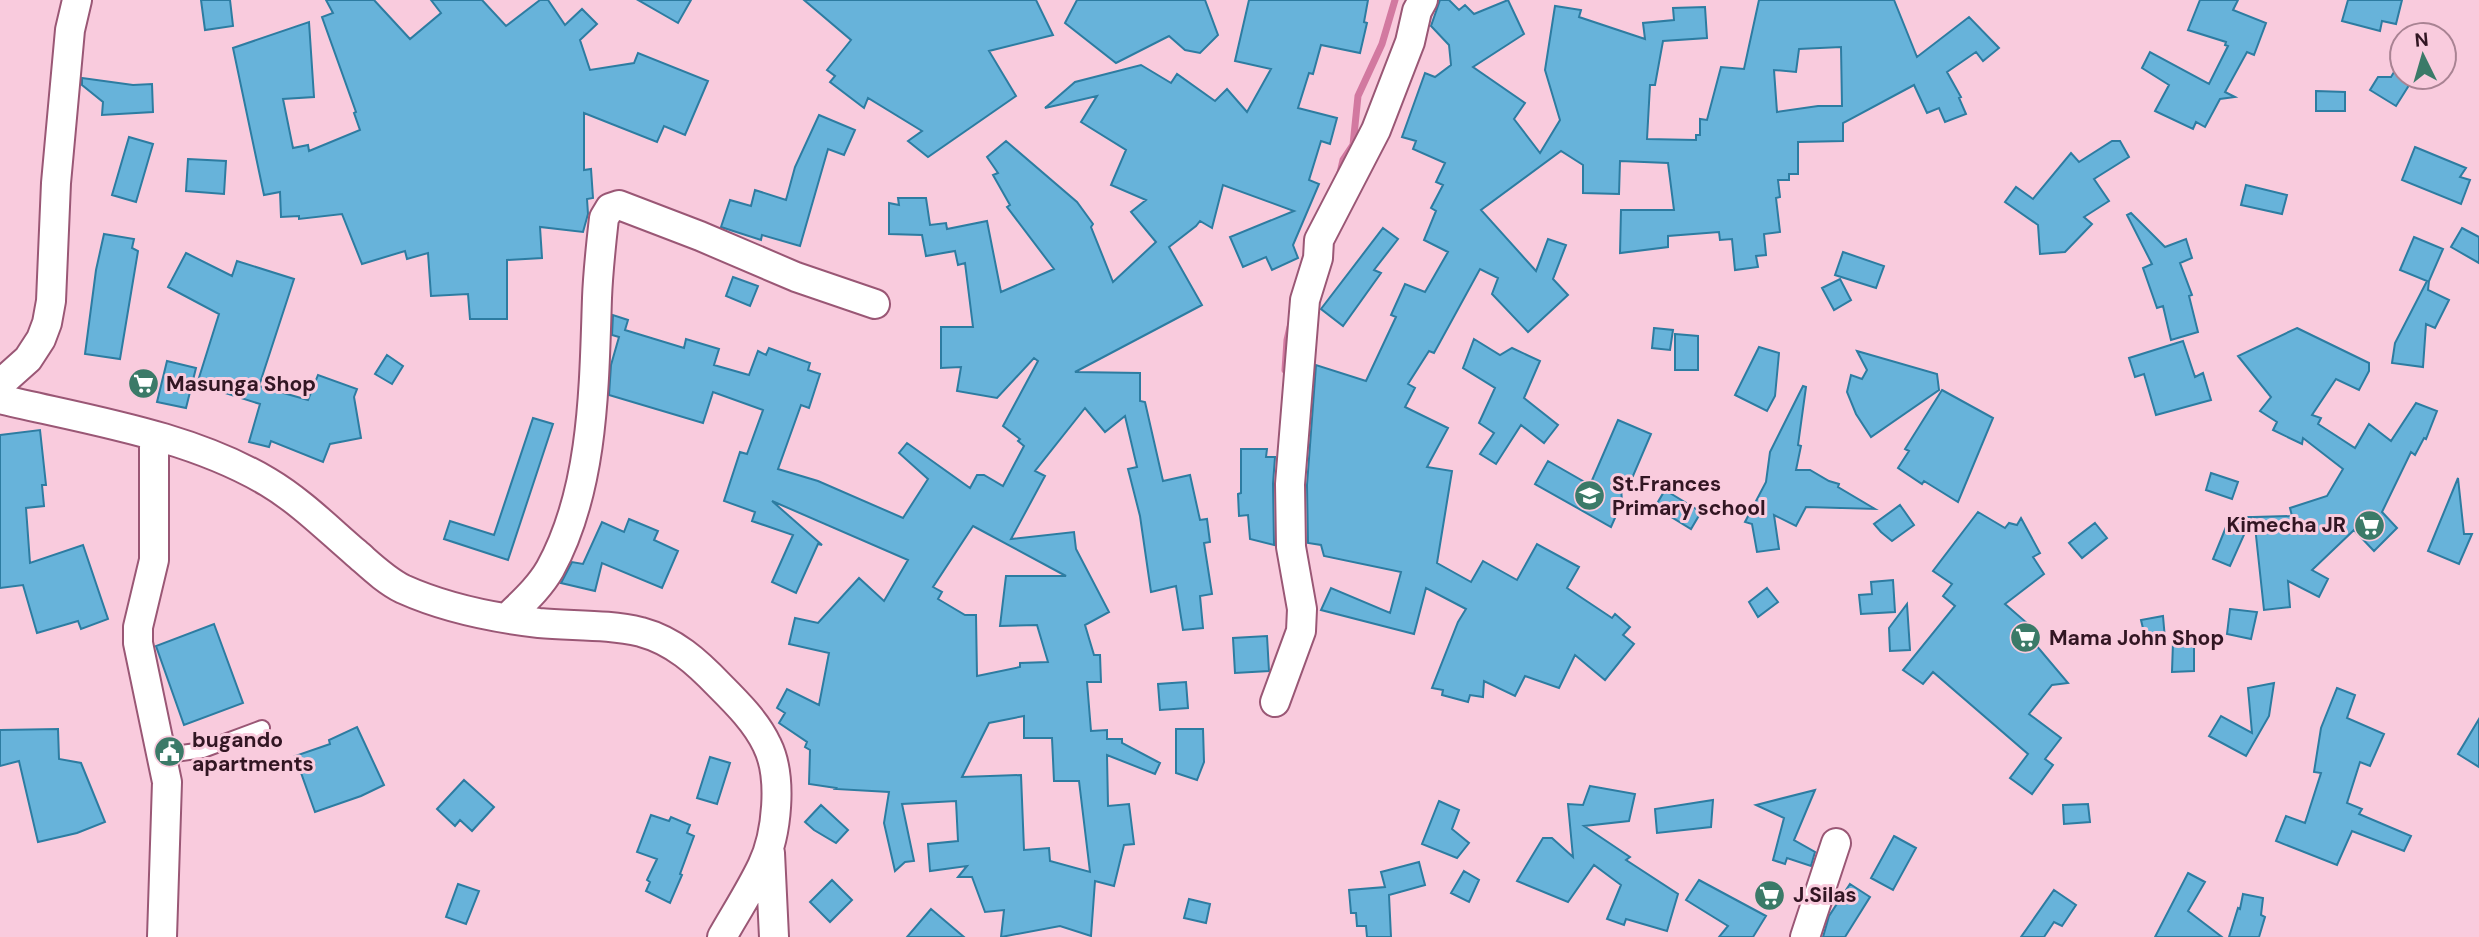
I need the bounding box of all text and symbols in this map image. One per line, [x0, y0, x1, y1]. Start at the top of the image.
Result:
north arrow [2388, 21, 2458, 91]
text: N [2414, 27, 2430, 53]
supermarket icon: Masunga Shop [126, 367, 160, 401]
place label: Masunga Shop [166, 370, 316, 398]
place label: St.Frances Primary school [1612, 470, 1766, 522]
school or university icon: St.Frances Primary school [1572, 479, 1606, 513]
supermarket icon: Kimecha JR [2352, 508, 2386, 542]
place label: Kimecha JR [2227, 511, 2346, 539]
supermarket icon: Mama John Shop [2009, 621, 2043, 655]
place label: Mama John Shop [2049, 624, 2224, 652]
place label: bugando apartments [192, 726, 314, 778]
public building icon: bugando apartments [152, 735, 186, 769]
supermarket icon: J.Silas [1753, 878, 1787, 912]
place label: J.Silas [1793, 881, 1857, 909]

